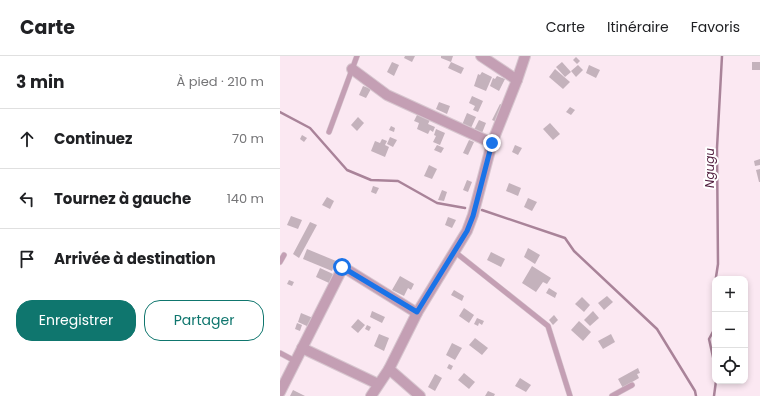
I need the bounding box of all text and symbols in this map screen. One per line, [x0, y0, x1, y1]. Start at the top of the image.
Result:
text: Carte [20, 14, 75, 41]
text: Carte [546, 17, 585, 37]
text: Itinéraire [607, 17, 669, 37]
text: Favoris [691, 17, 740, 37]
text: 3 min [16, 70, 64, 94]
text: À pied · 210 m [177, 72, 264, 91]
icon: ahead [16, 128, 38, 150]
text: Continuez [54, 128, 133, 149]
text: 70 m [232, 129, 264, 148]
route end [483, 134, 501, 152]
water label: Ngugu [701, 148, 718, 188]
icon: left [16, 188, 38, 210]
text: Tournez à gauche [54, 188, 191, 209]
text: 140 m [227, 189, 264, 208]
icon: arrive [16, 248, 38, 270]
text: Arrivée à destination [54, 248, 216, 269]
route start [333, 258, 351, 276]
map controls [712, 276, 748, 384]
button: + [712, 276, 748, 312]
button: Enregistrer [16, 300, 136, 341]
button: Partager [144, 300, 264, 341]
button: − [712, 312, 748, 348]
button: locate [712, 348, 748, 384]

